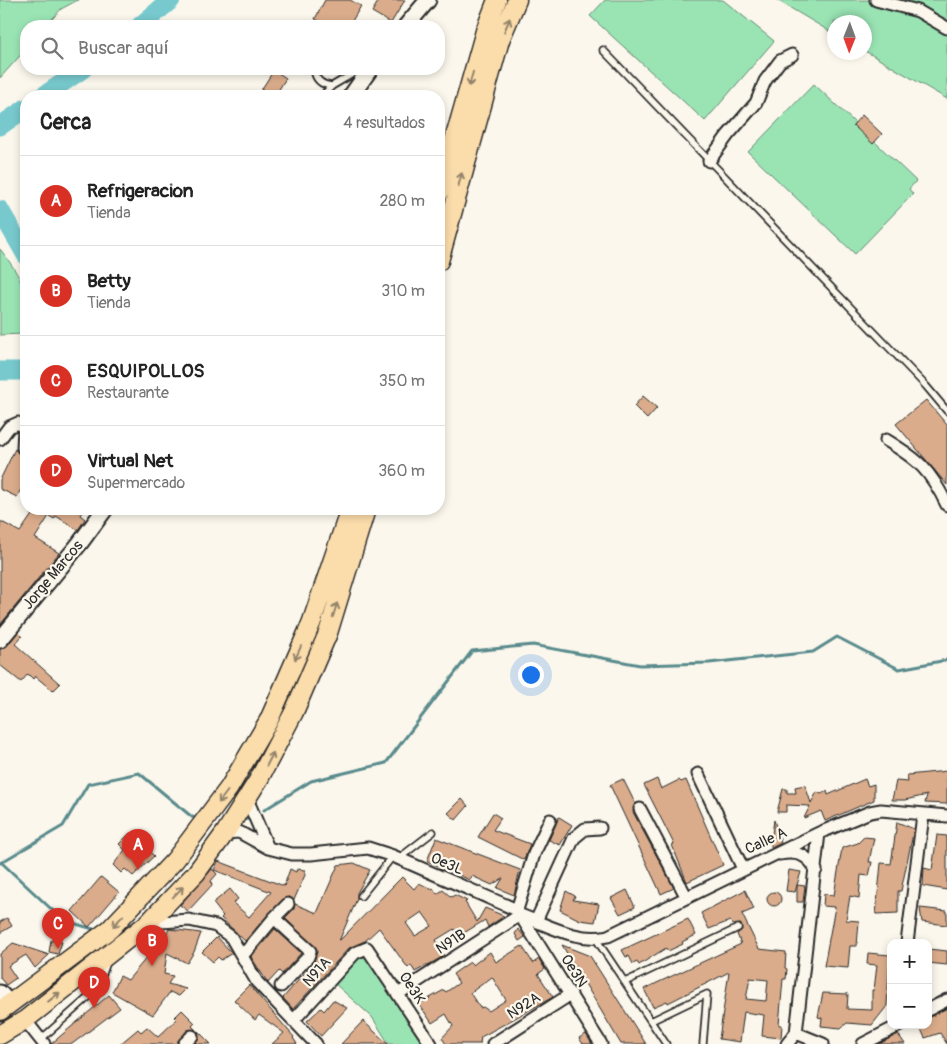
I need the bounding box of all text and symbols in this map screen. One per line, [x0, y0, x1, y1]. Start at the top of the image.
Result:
north arrow [827, 15, 872, 60]
one-way arrow [502, 18, 512, 33]
search box [20, 20, 445, 75]
icon: search [38, 34, 66, 62]
text: Buscar aquí [78, 36, 169, 60]
one-way arrow [465, 71, 475, 87]
text: Cerca [40, 109, 91, 136]
text: 4 resultados [343, 113, 425, 133]
one-way arrow [456, 173, 466, 189]
text: Refrigeracion [87, 179, 194, 203]
text: A [51, 191, 61, 211]
text: 280 m [379, 191, 425, 211]
text: Tienda [87, 203, 131, 223]
text: Betty [87, 269, 131, 293]
text: B [51, 281, 61, 301]
text: 310 m [381, 281, 425, 301]
text: Tienda [87, 293, 131, 313]
text: ESQUIPOLLOS [87, 359, 205, 383]
text: C [51, 371, 61, 391]
text: 350 m [379, 371, 425, 391]
text: Restaurante [87, 383, 169, 403]
text: Virtual Net [87, 449, 173, 473]
text: D [51, 461, 61, 481]
text: 360 m [378, 461, 425, 481]
text: Supermercado [87, 473, 185, 493]
street label: Jorge Marcos [19, 536, 88, 613]
one-way arrow [331, 603, 341, 619]
one-way arrow [292, 645, 302, 660]
your location [518, 662, 544, 688]
one-way arrow [266, 752, 275, 767]
one-way arrow [217, 790, 228, 803]
street label: Calle A [742, 823, 790, 859]
pin: A [122, 829, 154, 870]
street label: Oe3L [428, 849, 466, 879]
one-way arrow [172, 886, 184, 898]
pin: C [42, 908, 74, 949]
one-way arrow [112, 915, 124, 927]
pin: B [136, 925, 168, 966]
street label: N91B [432, 925, 470, 959]
map controls [887, 939, 932, 1029]
button: + [887, 939, 932, 984]
street label: Oe3N [556, 951, 592, 991]
street label: N91A [299, 953, 335, 991]
pin: D [78, 967, 110, 1008]
street label: Oe3K [395, 968, 429, 1008]
button: − [887, 984, 932, 1029]
street label: N92A [504, 988, 544, 1024]
one-way arrow [47, 992, 60, 1003]

